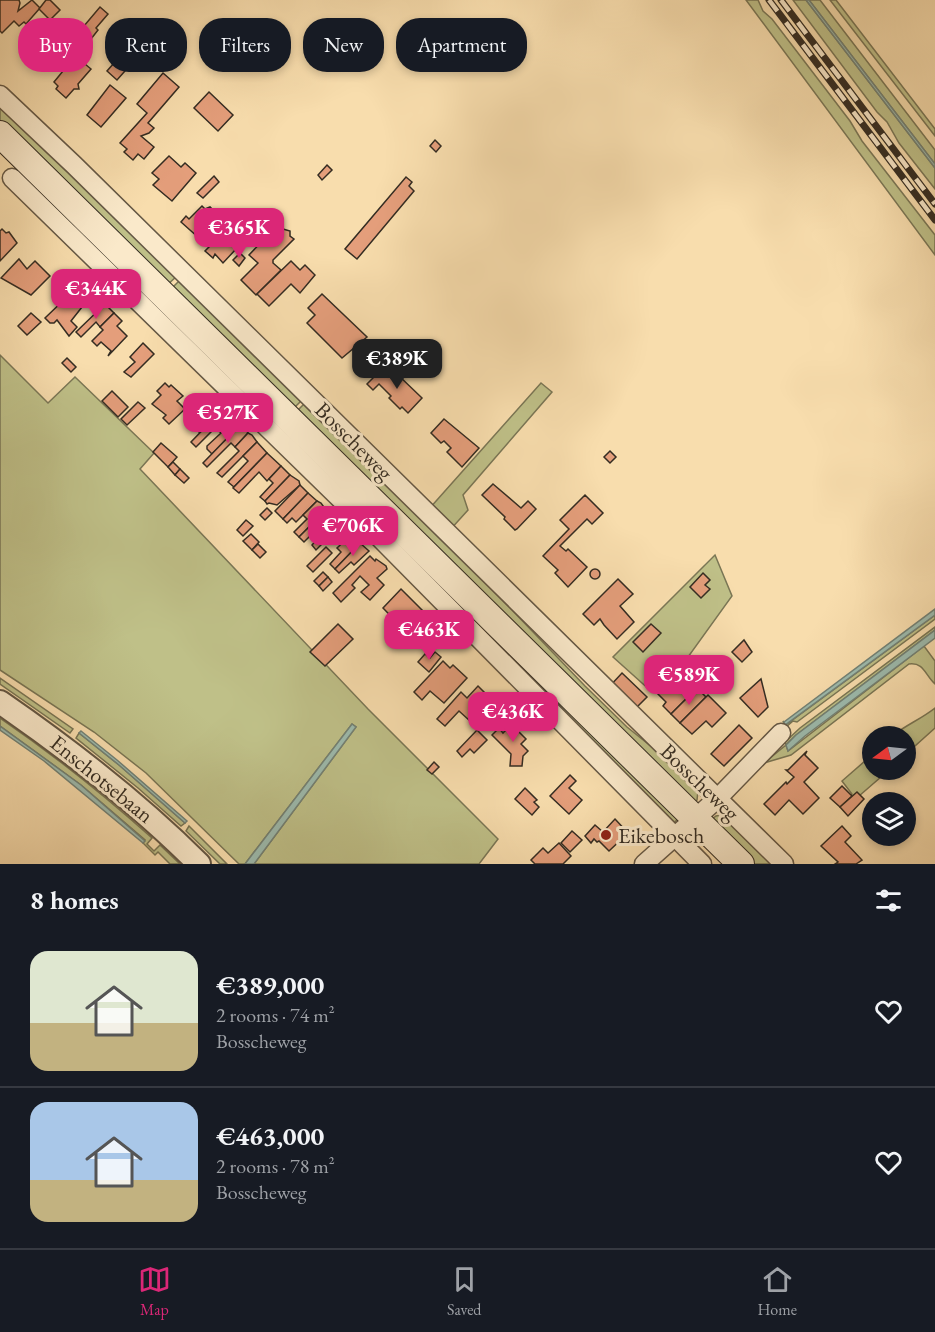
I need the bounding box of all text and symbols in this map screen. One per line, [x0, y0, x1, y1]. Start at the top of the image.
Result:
chip: Buy [18, 18, 93, 72]
chip: Rent [105, 18, 187, 72]
chip: Filters [199, 18, 291, 72]
chip: New [303, 18, 384, 72]
chip: Apartment [396, 18, 527, 72]
pin: €365K [197, 208, 281, 259]
text: €365K [208, 214, 270, 240]
pin: €344K [54, 269, 138, 320]
text: €344K [65, 275, 127, 301]
pin: €389K [355, 339, 439, 390]
text: €389K [366, 345, 428, 371]
pin: €527K [186, 393, 270, 444]
street label: Bosscheweg [309, 396, 400, 487]
text: €527K [197, 399, 259, 425]
pin: €706K [311, 506, 395, 557]
text: €706K [322, 512, 384, 538]
pin: €463K [387, 610, 471, 661]
text: €463K [398, 616, 460, 642]
pin: €589K [647, 655, 731, 706]
text: €589K [658, 661, 720, 687]
pin: €436K [471, 692, 555, 743]
text: €436K [482, 698, 544, 724]
north arrow [862, 726, 916, 780]
map controls [862, 726, 916, 846]
street label: Enschotsebaan [44, 728, 160, 830]
street label: Bosscheweg [654, 737, 746, 827]
button: layers [862, 792, 916, 846]
place label: Eikebosch [618, 821, 704, 850]
marker: Eikebosch [599, 828, 613, 842]
text: 8 homes [30, 883, 119, 917]
icon: filters [872, 884, 905, 917]
text: €389,000 [216, 968, 324, 1002]
icon: home [78, 975, 150, 1047]
icon: heart [872, 995, 905, 1028]
text: 2 rooms · 74 m² [216, 1002, 335, 1028]
text: Bosscheweg [216, 1028, 307, 1054]
text: €463,000 [216, 1119, 324, 1153]
icon: home [78, 1126, 150, 1198]
icon: heart [872, 1146, 905, 1179]
text: 2 rooms · 78 m² [216, 1153, 335, 1179]
text: Bosscheweg [216, 1179, 307, 1205]
tab: Map [138, 1263, 171, 1320]
tab: Saved [447, 1263, 481, 1320]
tab: Home [757, 1263, 797, 1320]

